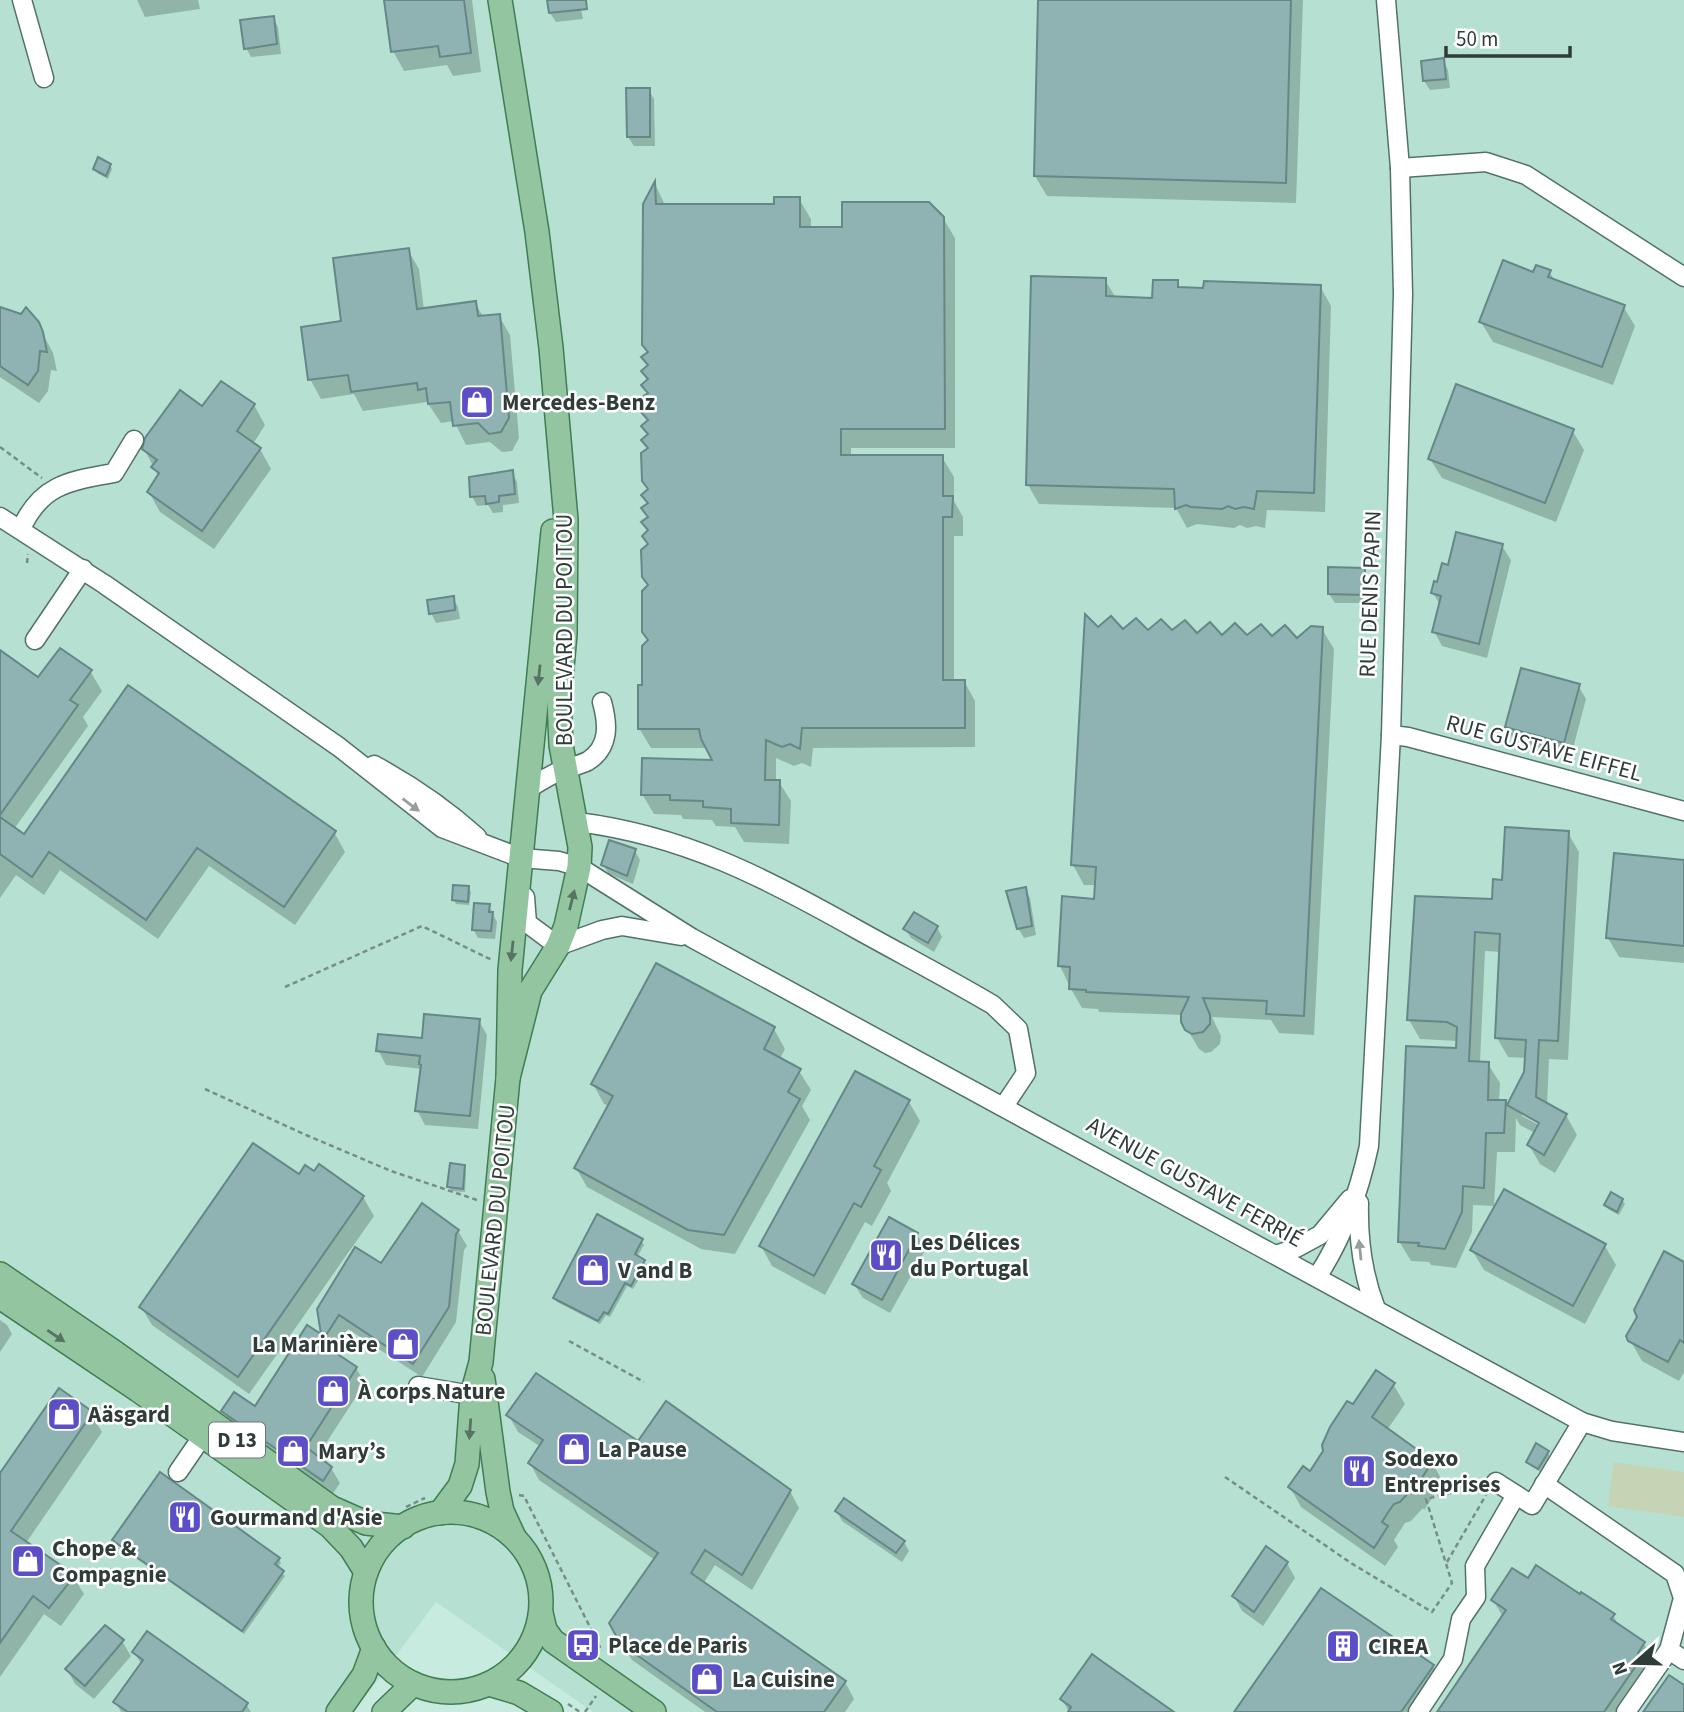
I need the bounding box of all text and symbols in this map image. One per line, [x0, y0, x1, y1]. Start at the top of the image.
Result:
scale bar [1446, 14, 1570, 58]
text: 50 m [1456, 24, 1498, 54]
shop icon: Mercedes-Benz [458, 383, 496, 421]
place label: Mercedes-Benz [502, 386, 656, 419]
street label: RUE DENIS PAPIN [1351, 510, 1389, 678]
street label: BOULEVARD DU POITOU [548, 514, 581, 746]
one-way arrow [533, 665, 544, 687]
street label: RUE GUSTAVE EIFFEL [1442, 706, 1646, 790]
one-way arrow [402, 798, 420, 812]
one-way arrow [567, 889, 578, 911]
one-way arrow [507, 940, 518, 962]
street label: BOULEVARD DU POITOU [466, 1103, 524, 1337]
street label: AVENUE GUSTAVE FERRIÉ [1081, 1109, 1309, 1255]
place label: Les Délices du Portugal [910, 1226, 1029, 1285]
restaurant icon: Les Délices du Portugal [867, 1236, 905, 1274]
one-way arrow [1354, 1238, 1365, 1260]
shop icon: V and B [574, 1251, 612, 1289]
place label: V and B [617, 1254, 692, 1287]
shop icon: La Marinière [384, 1325, 422, 1363]
place label: La Marinière [252, 1328, 378, 1361]
one-way arrow [46, 1329, 66, 1342]
shop icon: À corps Nature [314, 1372, 352, 1410]
place label: À corps Nature [357, 1375, 505, 1408]
shop icon: Aäsgard [45, 1395, 83, 1433]
place label: Aäsgard [87, 1398, 170, 1431]
one-way arrow [464, 1419, 475, 1441]
road number: D 13 [209, 1422, 265, 1458]
shop icon: La Pause [555, 1430, 593, 1468]
shop icon: Mary’s [274, 1432, 312, 1470]
place label: La Pause [598, 1433, 687, 1466]
place label: Mary’s [318, 1435, 386, 1468]
place label: Sodexo Entreprises [1384, 1442, 1500, 1501]
restaurant icon: Sodexo Entreprises [1340, 1452, 1378, 1490]
restaurant icon: Gourmand d'Asie [166, 1498, 204, 1536]
place label: Gourmand d'Asie [210, 1501, 383, 1534]
place label: Chope & Compagnie [52, 1532, 167, 1591]
shop icon: Chope & Compagnie [9, 1542, 47, 1580]
bus stop icon: Place de Paris [564, 1626, 602, 1664]
building icon: CIREA [1324, 1627, 1362, 1665]
north arrow [1600, 1628, 1670, 1698]
place label: Place de Paris [608, 1629, 748, 1662]
place label: CIREA [1368, 1630, 1429, 1663]
text: N [1606, 1658, 1635, 1679]
shop icon: La Cuisine [688, 1660, 726, 1698]
place label: La Cuisine [732, 1663, 835, 1696]

